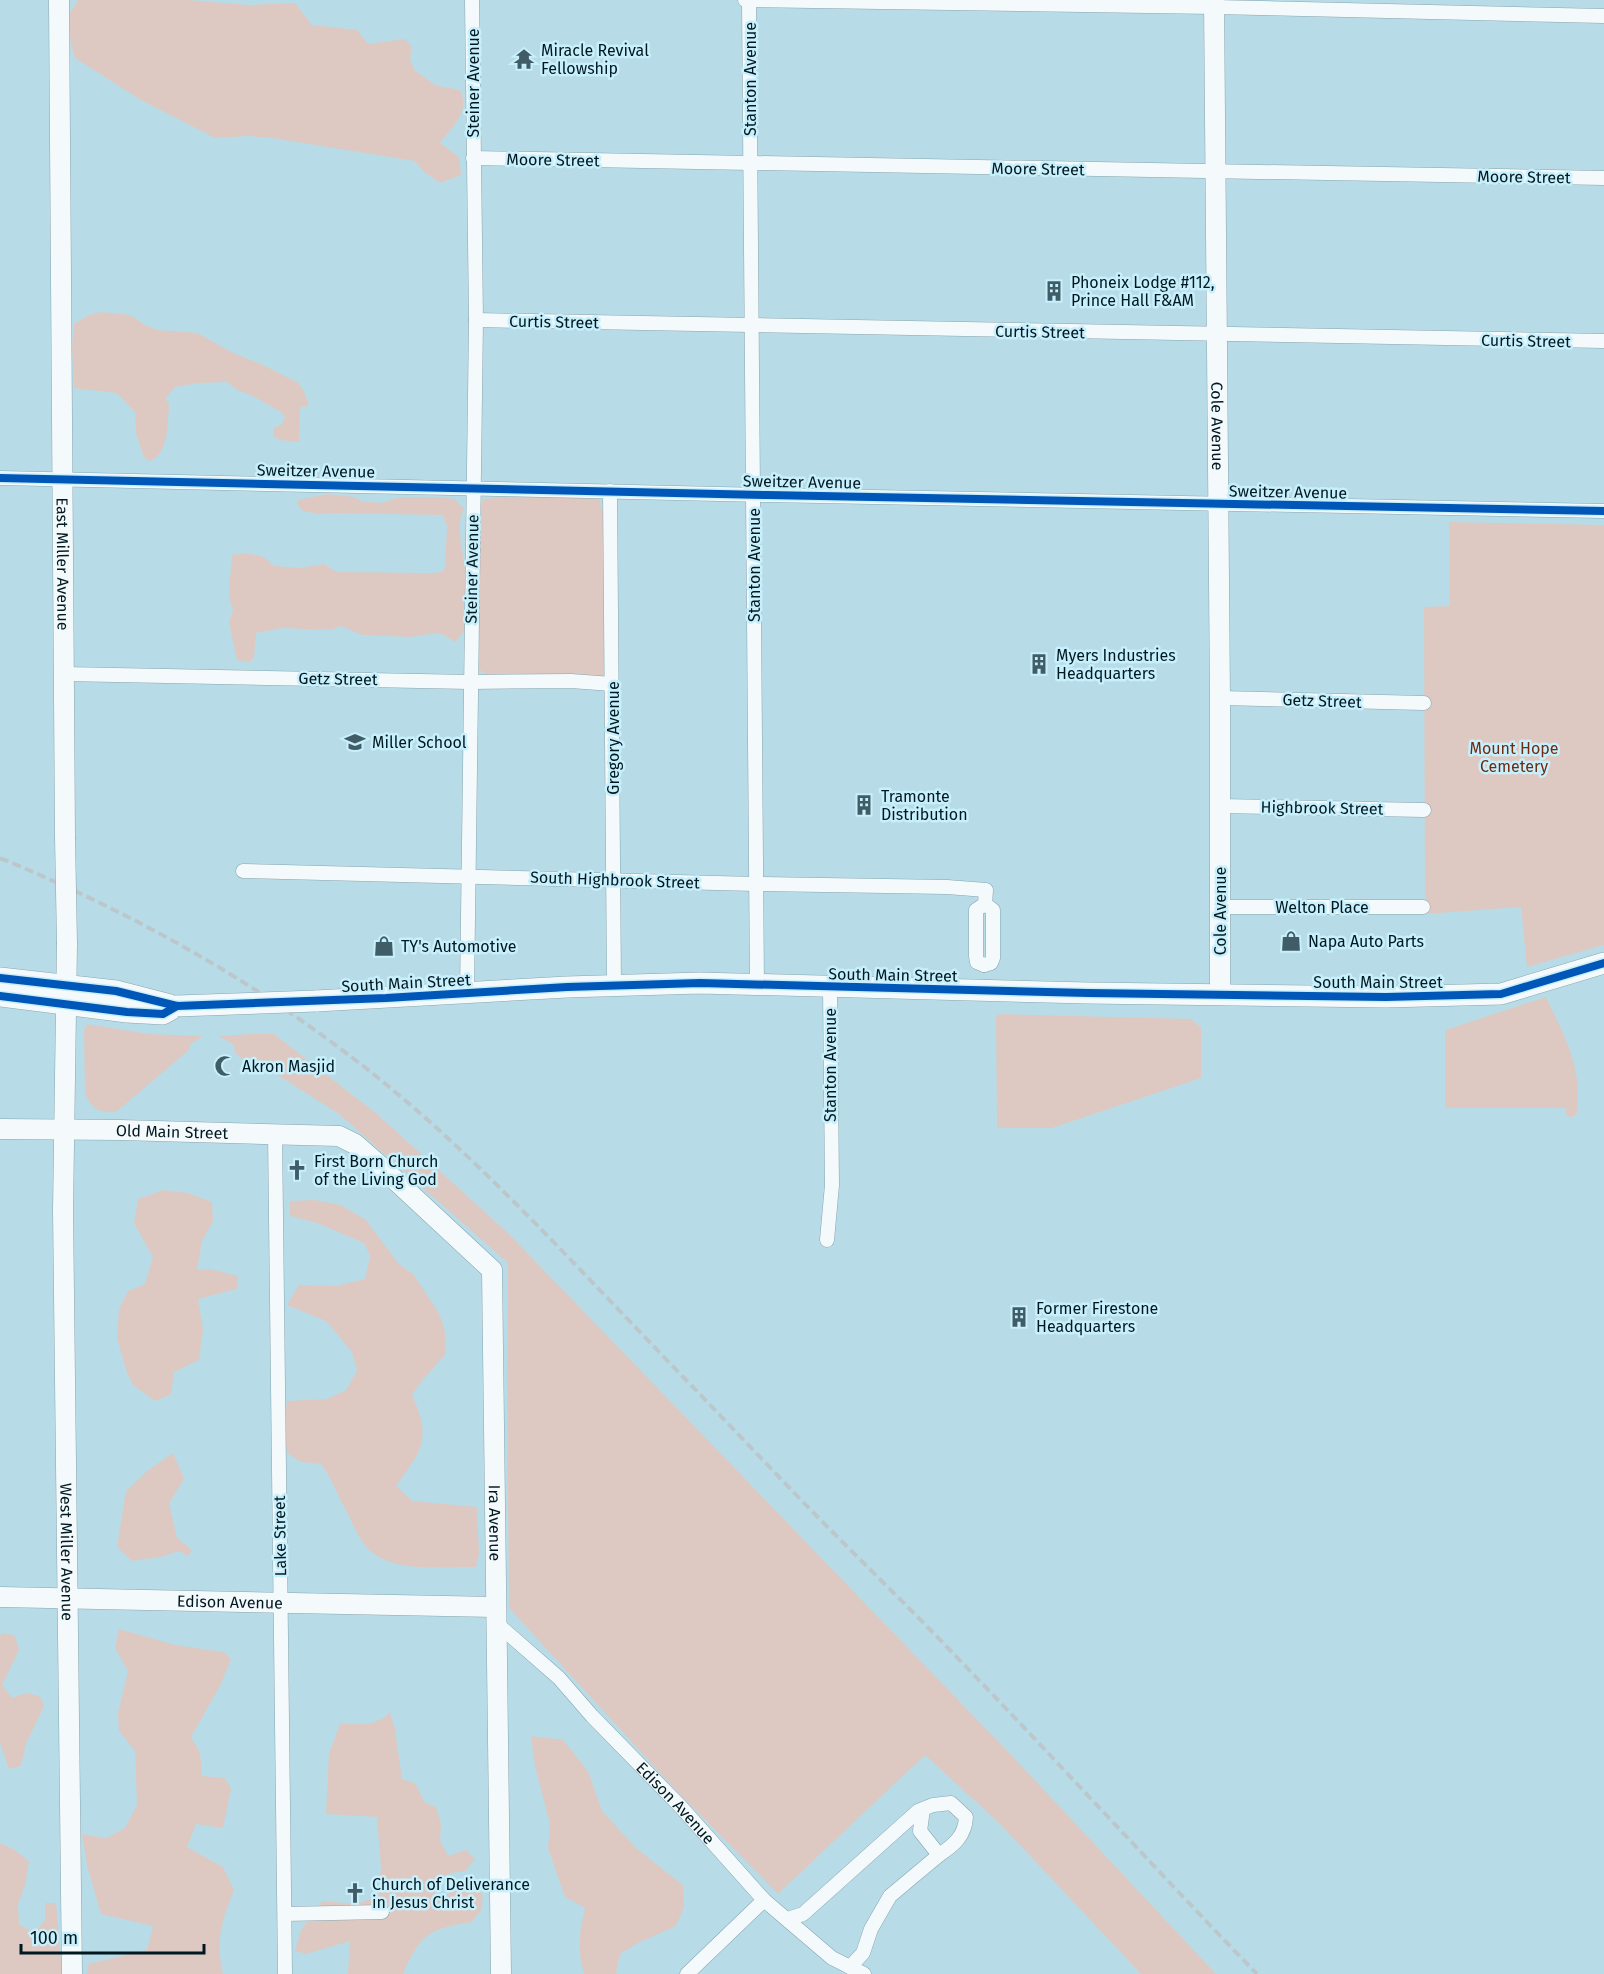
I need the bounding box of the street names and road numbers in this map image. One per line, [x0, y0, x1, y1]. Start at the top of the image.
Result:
street label: Stanton Avenue [741, 22, 760, 136]
street label: Steiner Avenue [464, 28, 483, 138]
street label: Moore Street [506, 150, 600, 170]
street label: Moore Street [991, 159, 1085, 179]
street label: Moore Street [1477, 167, 1571, 187]
street label: Curtis Street [509, 312, 599, 332]
street label: Curtis Street [995, 322, 1085, 342]
street label: Curtis Street [1481, 331, 1571, 351]
street label: Cole Avenue [1208, 382, 1228, 470]
street label: Sweitzer Avenue [257, 460, 375, 482]
street label: Sweitzer Avenue [743, 471, 861, 493]
street label: Sweitzer Avenue [1229, 481, 1347, 503]
street label: East Miller Avenue [53, 497, 73, 631]
street label: Stanton Avenue [745, 508, 764, 622]
street label: Steiner Avenue [462, 514, 482, 624]
street label: Getz Street [298, 669, 378, 689]
street label: Gregory Avenue [604, 681, 623, 795]
street label: Getz Street [1282, 690, 1362, 712]
street label: Highbrook Street [1260, 797, 1384, 819]
street label: Cole Avenue [1211, 867, 1230, 955]
street label: South Highbrook Street [530, 868, 700, 892]
street label: Welton Place [1275, 898, 1369, 917]
street label: South Main Street [828, 964, 958, 986]
street label: South Main Street [341, 970, 471, 996]
street label: South Main Street [1313, 973, 1443, 992]
street label: Stanton Avenue [821, 1008, 840, 1122]
street label: Old Main Street [116, 1120, 229, 1142]
street label: West Miller Avenue [57, 1483, 77, 1621]
street label: Ira Avenue [485, 1485, 505, 1561]
street label: Lake Street [270, 1495, 290, 1577]
street label: Edison Avenue [177, 1591, 283, 1612]
street label: Edison Avenue [633, 1758, 719, 1848]

